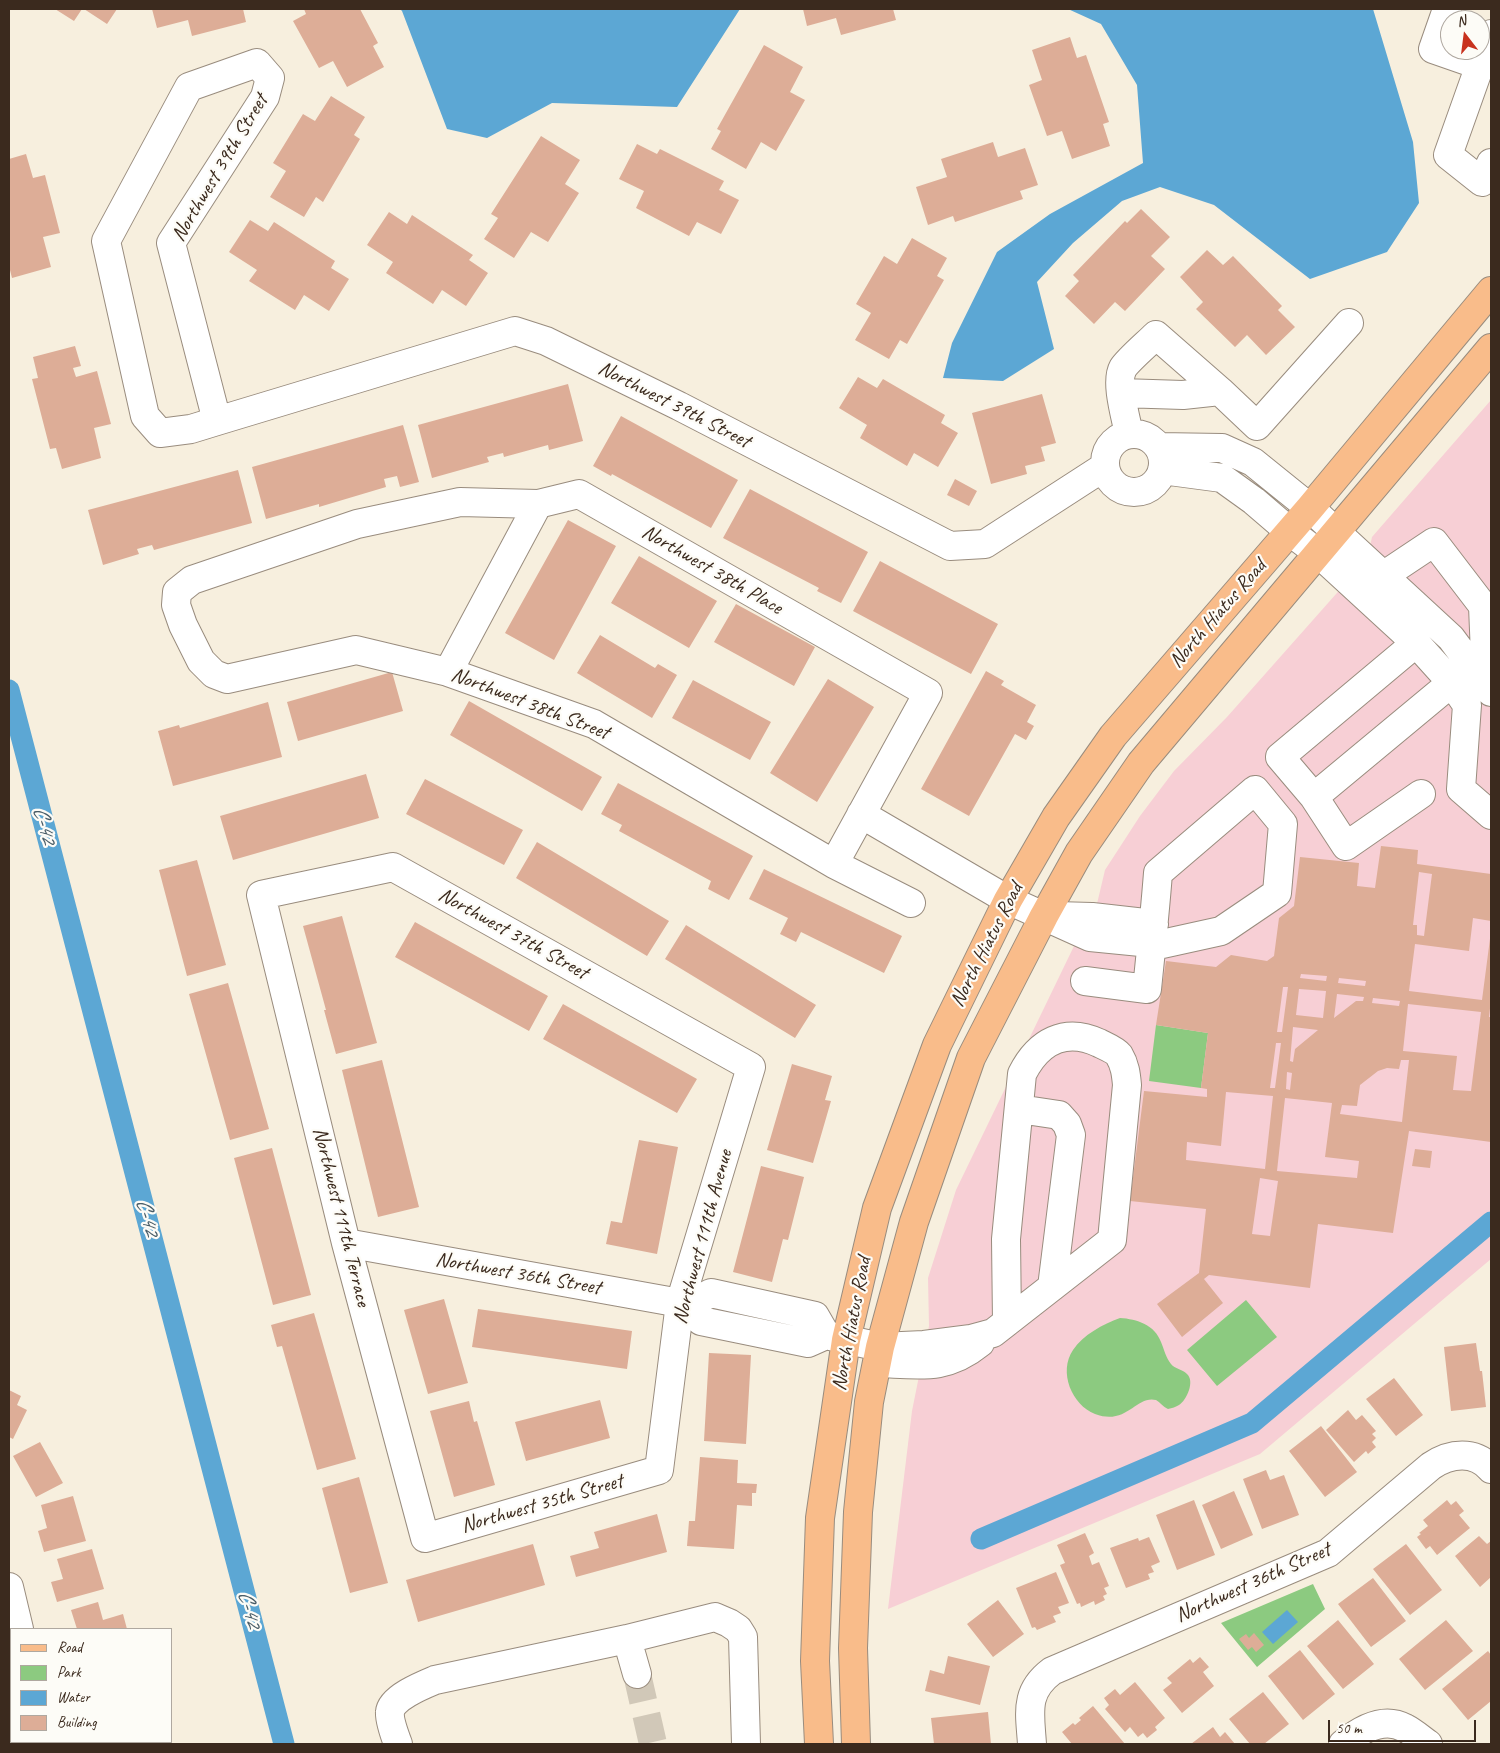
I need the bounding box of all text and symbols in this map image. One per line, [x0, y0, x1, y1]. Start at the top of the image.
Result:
north arrow [1440, 10, 1490, 60]
text: N [1455, 12, 1468, 30]
street label: Northwest 39th Street [166, 90, 274, 246]
street label: Northwest 39th Street [594, 356, 754, 454]
street label: Northwest 38th Place [637, 520, 787, 620]
street label: North Hiatus Road [1164, 555, 1272, 673]
street label: Northwest 38th Street [447, 662, 613, 746]
water label: C-42 [26, 804, 62, 846]
street label: North Hiatus Road [945, 879, 1029, 1011]
street label: Northwest 37th Street [434, 882, 592, 986]
street label: Northwest 111th Terrace [307, 1125, 375, 1309]
street label: Northwest 111th Avenue [668, 1147, 738, 1327]
water label: C-42 [129, 1196, 165, 1238]
street label: Northwest 36th Street [434, 1247, 602, 1301]
street label: North Hiatus Road [827, 1255, 877, 1393]
street label: Northwest 35th Street [458, 1469, 626, 1539]
street label: Northwest 36th Street [1172, 1538, 1334, 1628]
water label: C-42 [231, 1588, 267, 1630]
legend [10, 1628, 172, 1743]
text: Road [57, 1638, 82, 1657]
text: Park [57, 1663, 81, 1682]
text: Water [57, 1688, 90, 1707]
scale bar [1330, 1710, 1478, 1742]
text: Building [57, 1713, 96, 1732]
text: 50 m [1336, 1719, 1362, 1738]

